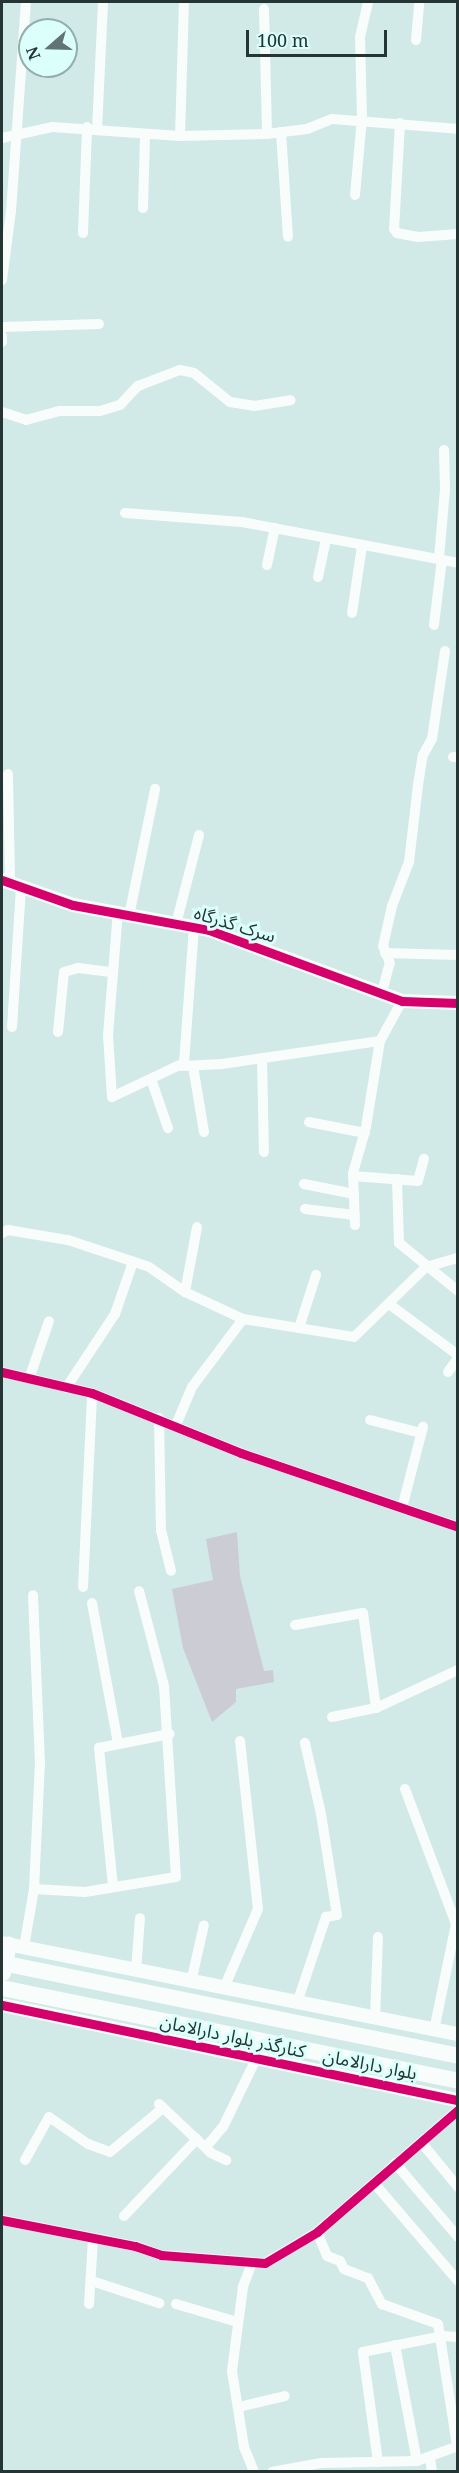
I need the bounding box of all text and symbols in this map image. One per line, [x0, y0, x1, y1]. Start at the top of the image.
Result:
north arrow [18, 18, 78, 78]
scale bar [249, 18, 390, 56]
text: 100 m [257, 28, 309, 52]
text: N [20, 44, 45, 63]
street label: سرک گذرگاه [192, 901, 278, 947]
street label: کنارگذر بلوار دارالامان [158, 2010, 308, 2062]
street label: بلوار دارالامان [321, 2044, 419, 2084]

